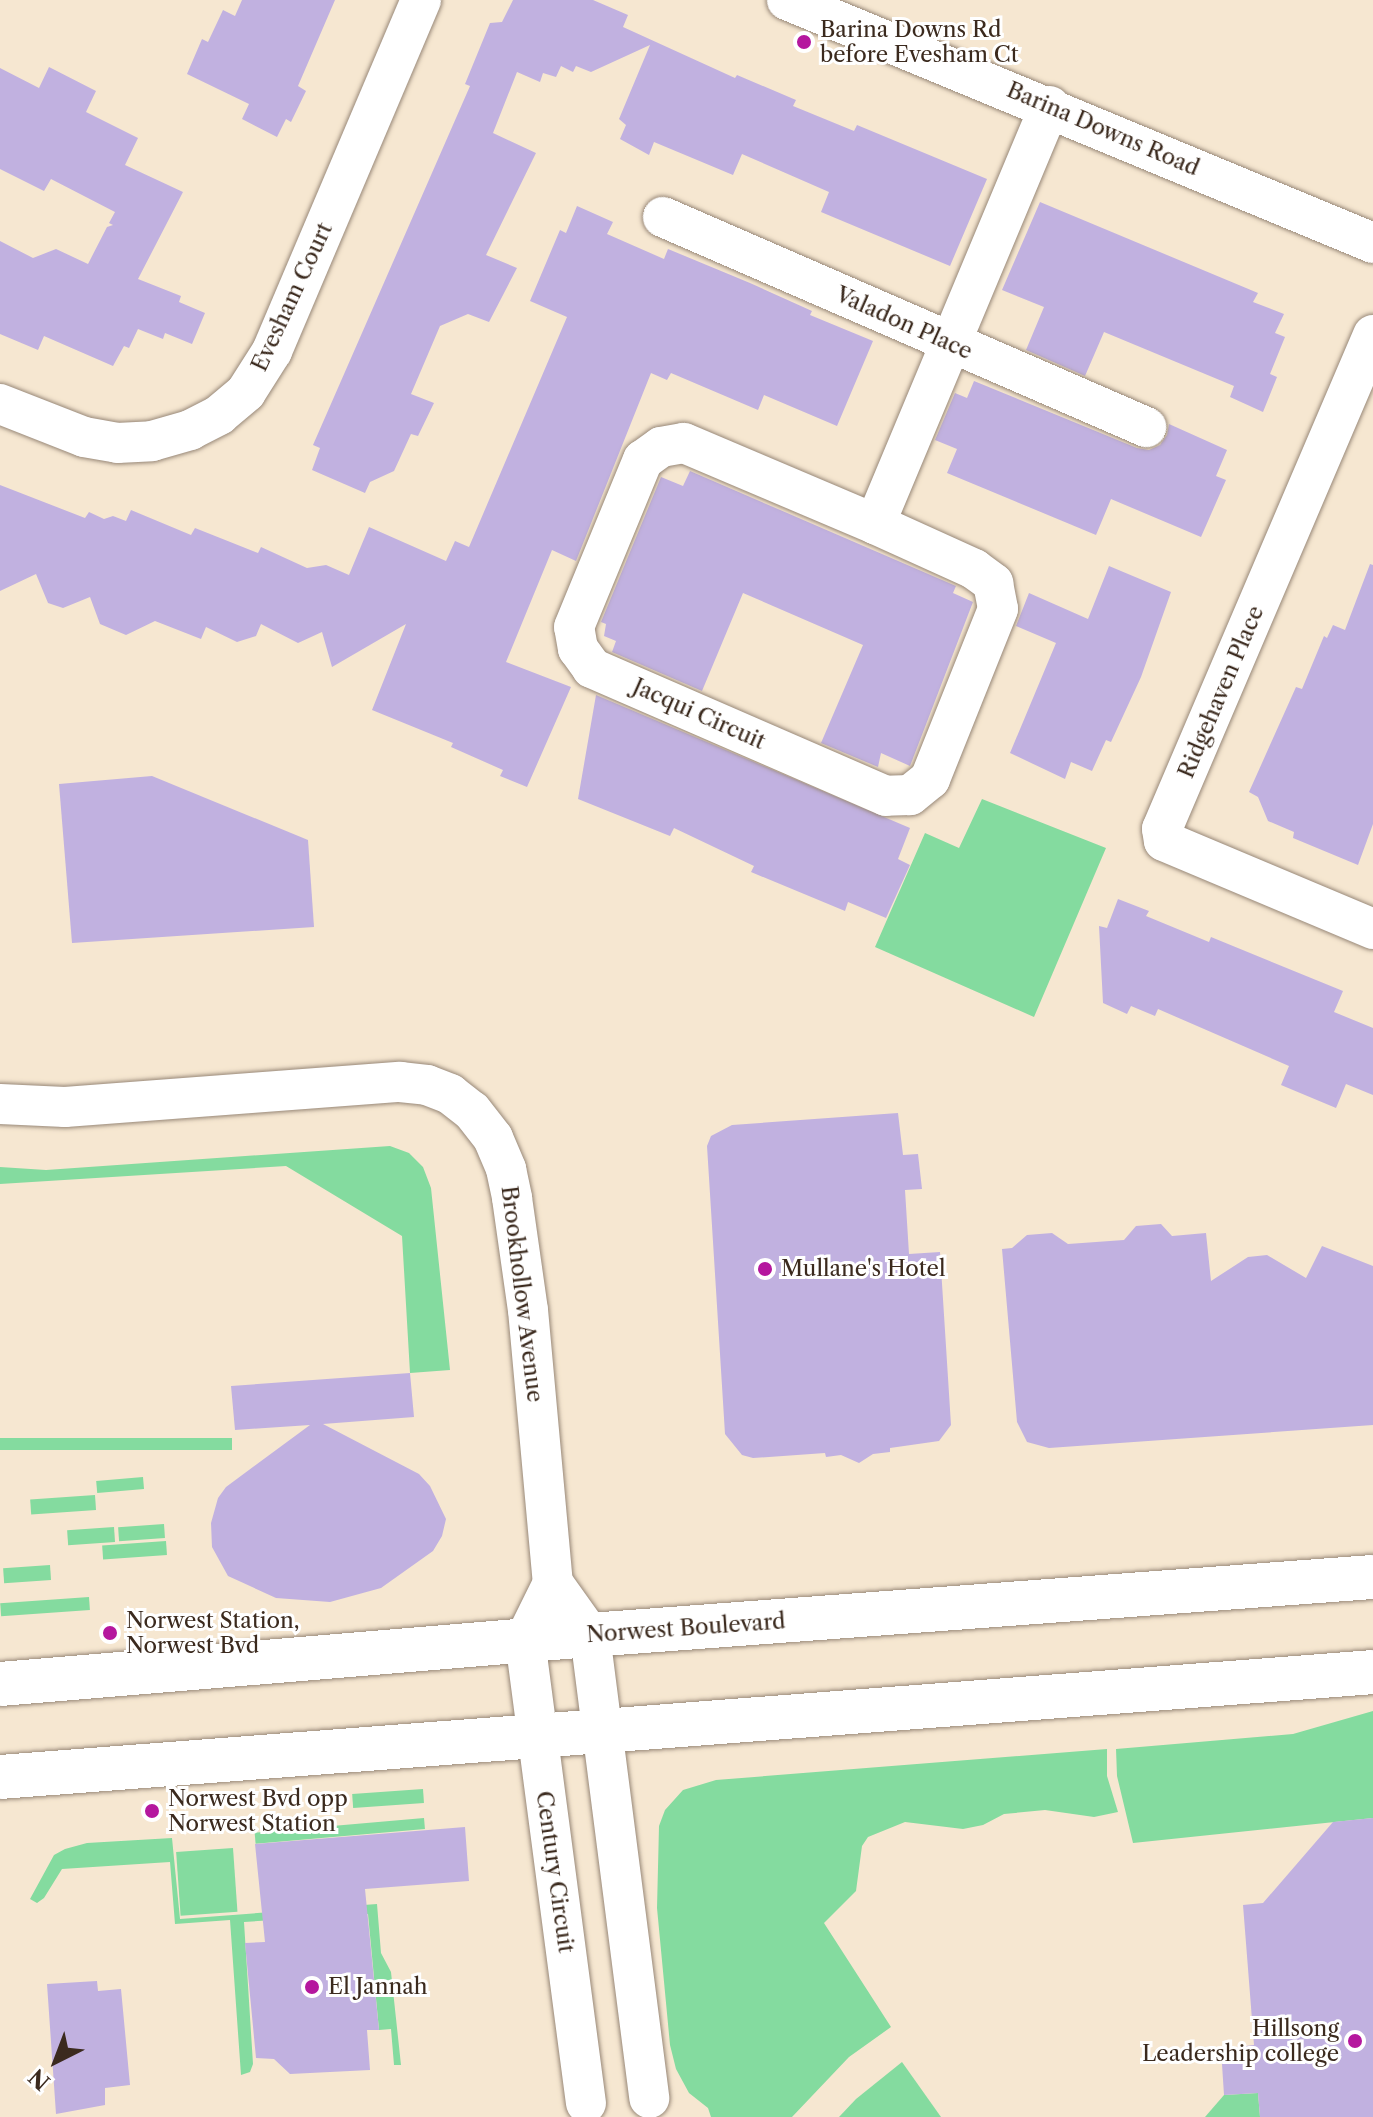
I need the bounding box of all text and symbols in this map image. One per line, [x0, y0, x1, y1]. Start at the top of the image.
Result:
place label: Barina Downs Rd before Evesham Ct [820, 16, 1019, 68]
marker: Barina Downs Rd before Evesham Ct [795, 33, 813, 51]
street label: Barina Downs Road [1003, 76, 1203, 182]
street label: Evesham Court [246, 218, 338, 376]
street label: Valadon Place [832, 281, 976, 365]
street label: Ridgehaven Place [1173, 602, 1269, 782]
street label: Jacqui Circuit [629, 673, 769, 755]
street label: Brookhollow Avenue [496, 1184, 548, 1404]
place label: Mullane's Hotel [781, 1256, 945, 1282]
marker: Mullane's Hotel [756, 1260, 774, 1278]
place label: Norwest Station, Norwest Bvd [126, 1607, 299, 1658]
street label: Norwest Boulevard [586, 1608, 786, 1648]
marker: Norwest Station, Norwest Bvd [101, 1624, 119, 1642]
place label: Norwest Bvd opp Norwest Station [168, 1785, 348, 1836]
street label: Century Circuit [531, 1789, 579, 1955]
marker: Norwest Bvd opp Norwest Station [143, 1802, 161, 1820]
place label: El Jannah [328, 1974, 428, 2000]
marker: El Jannah [303, 1978, 321, 1996]
place label: Hillsong Leadership college [1142, 2015, 1339, 2066]
north arrow [16, 2021, 96, 2101]
marker: Hillsong Leadership college [1346, 2032, 1364, 2050]
text: N [23, 2063, 56, 2096]

